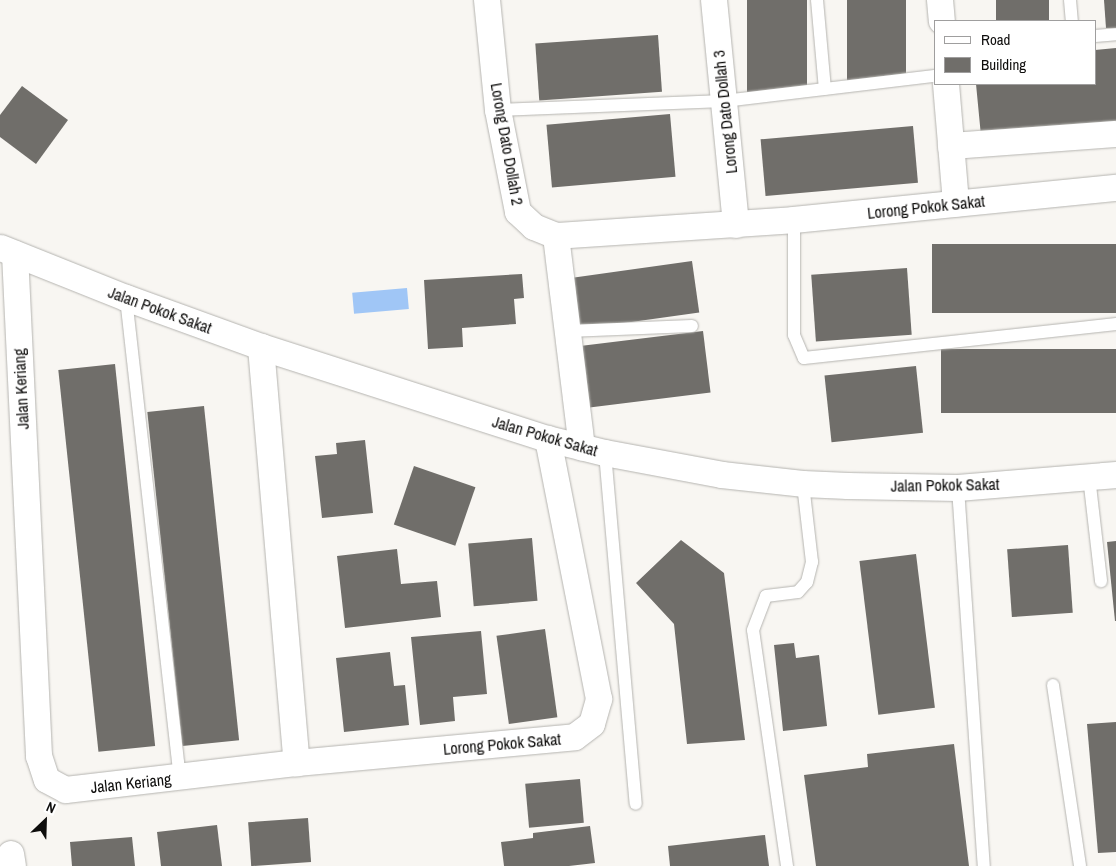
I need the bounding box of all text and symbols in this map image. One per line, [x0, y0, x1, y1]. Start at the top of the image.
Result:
legend [934, 20, 1096, 85]
text: Road [981, 29, 1010, 50]
street label: Lorong Dato Dollah 3 [709, 49, 741, 175]
text: Building [981, 54, 1026, 75]
street label: Lorong Dato Dollah 2 [487, 81, 527, 207]
street label: Lorong Pokok Sakat [866, 191, 986, 223]
street label: Jalan Pokok Sakat [106, 282, 214, 338]
street label: Jalan Keriang [9, 348, 33, 430]
street label: Jalan Pokok Sakat [490, 412, 600, 460]
street label: Jalan Pokok Sakat [891, 474, 999, 496]
street label: Lorong Pokok Sakat [442, 729, 562, 759]
street label: Jalan Keriang [90, 769, 172, 797]
north arrow [20, 796, 70, 846]
text: N [44, 797, 59, 817]

